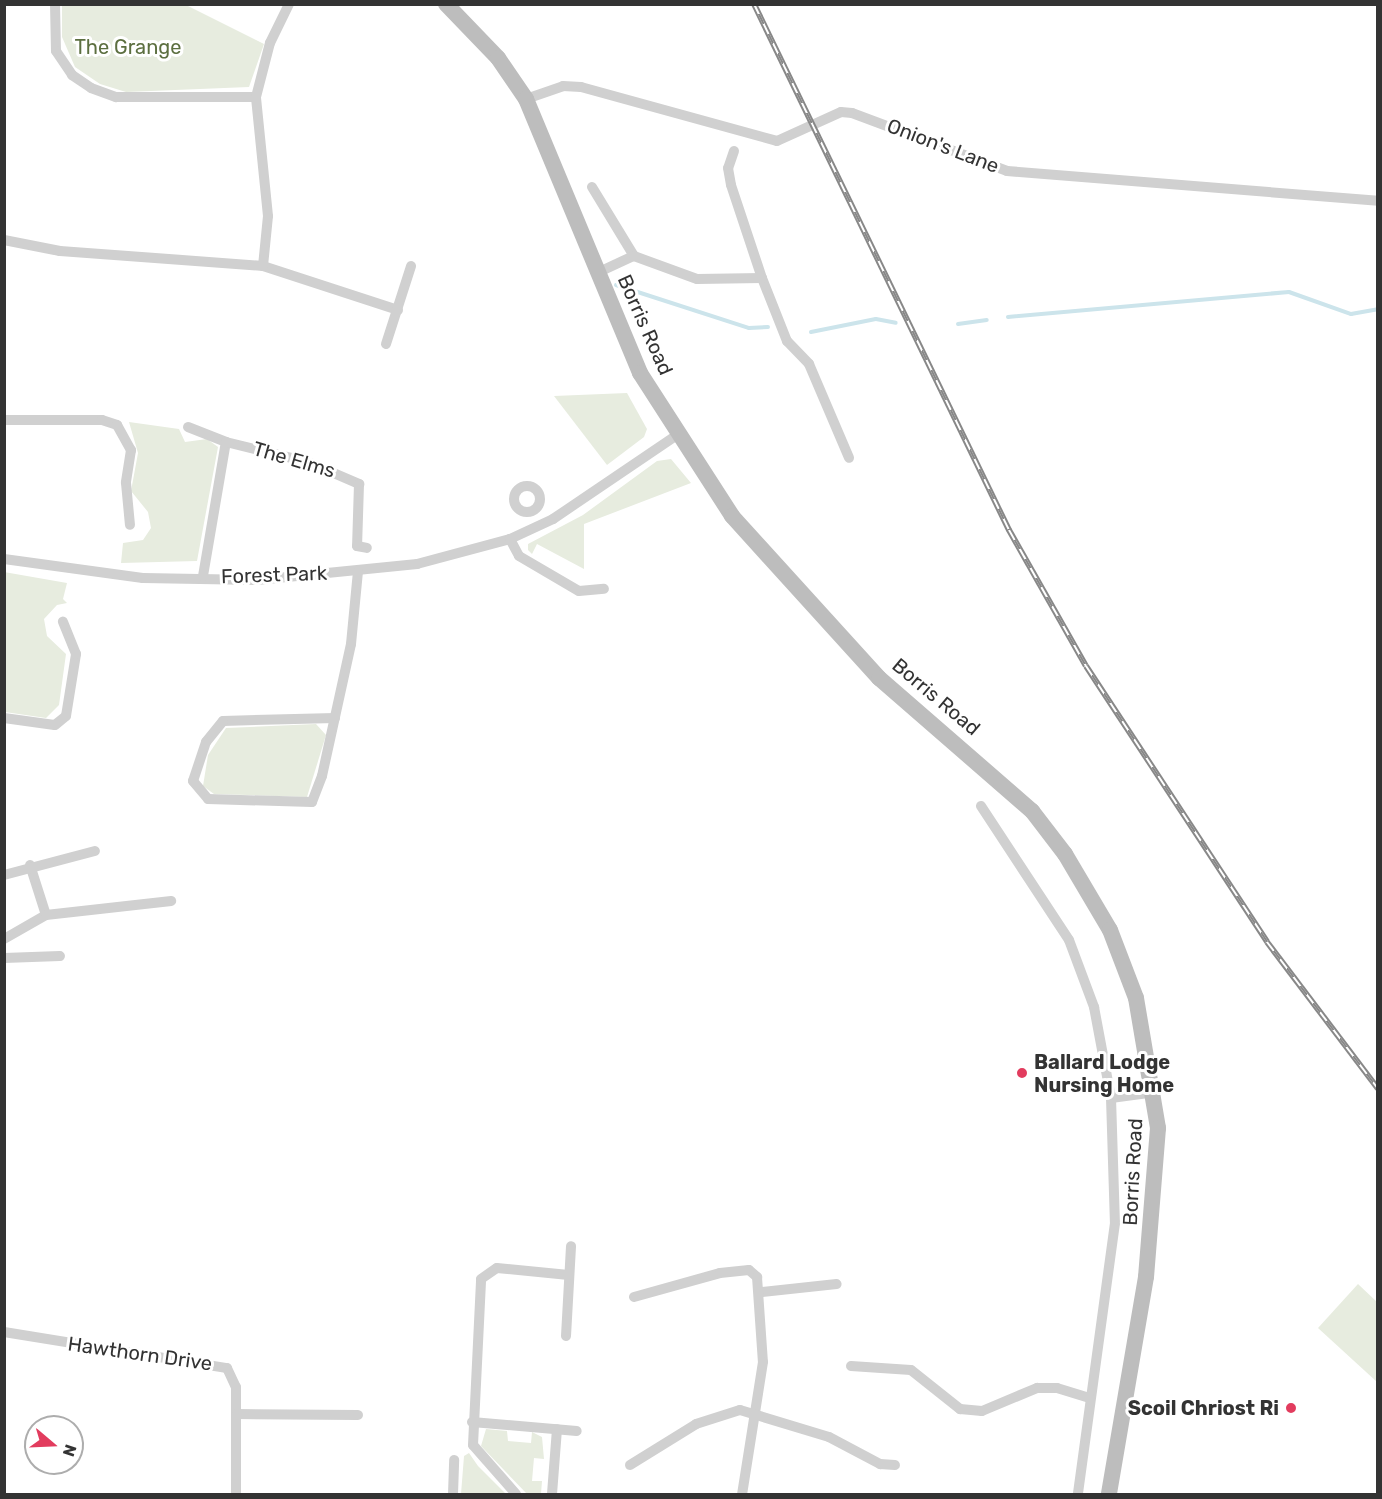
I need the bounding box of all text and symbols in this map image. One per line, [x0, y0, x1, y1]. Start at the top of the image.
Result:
park label: The Grange [75, 35, 181, 59]
street label: Onion's Lane [884, 114, 1002, 178]
street label: Borris Road [612, 271, 678, 379]
street label: The Elms [250, 437, 338, 483]
street label: Forest Park [221, 561, 327, 589]
street label: Borris Road [887, 653, 985, 741]
place label: Ballard Lodge Nursing Home [1034, 1050, 1174, 1097]
marker: Ballard Lodge Nursing Home [1015, 1066, 1029, 1080]
street label: Borris Road [1118, 1118, 1148, 1226]
street label: Hawthorn Drive [66, 1332, 214, 1376]
place label: Scoil Chriost Ri [1128, 1396, 1279, 1420]
marker: Scoil Chriost Ri [1284, 1401, 1298, 1415]
north arrow [24, 1415, 84, 1475]
text: N [59, 1442, 80, 1459]

